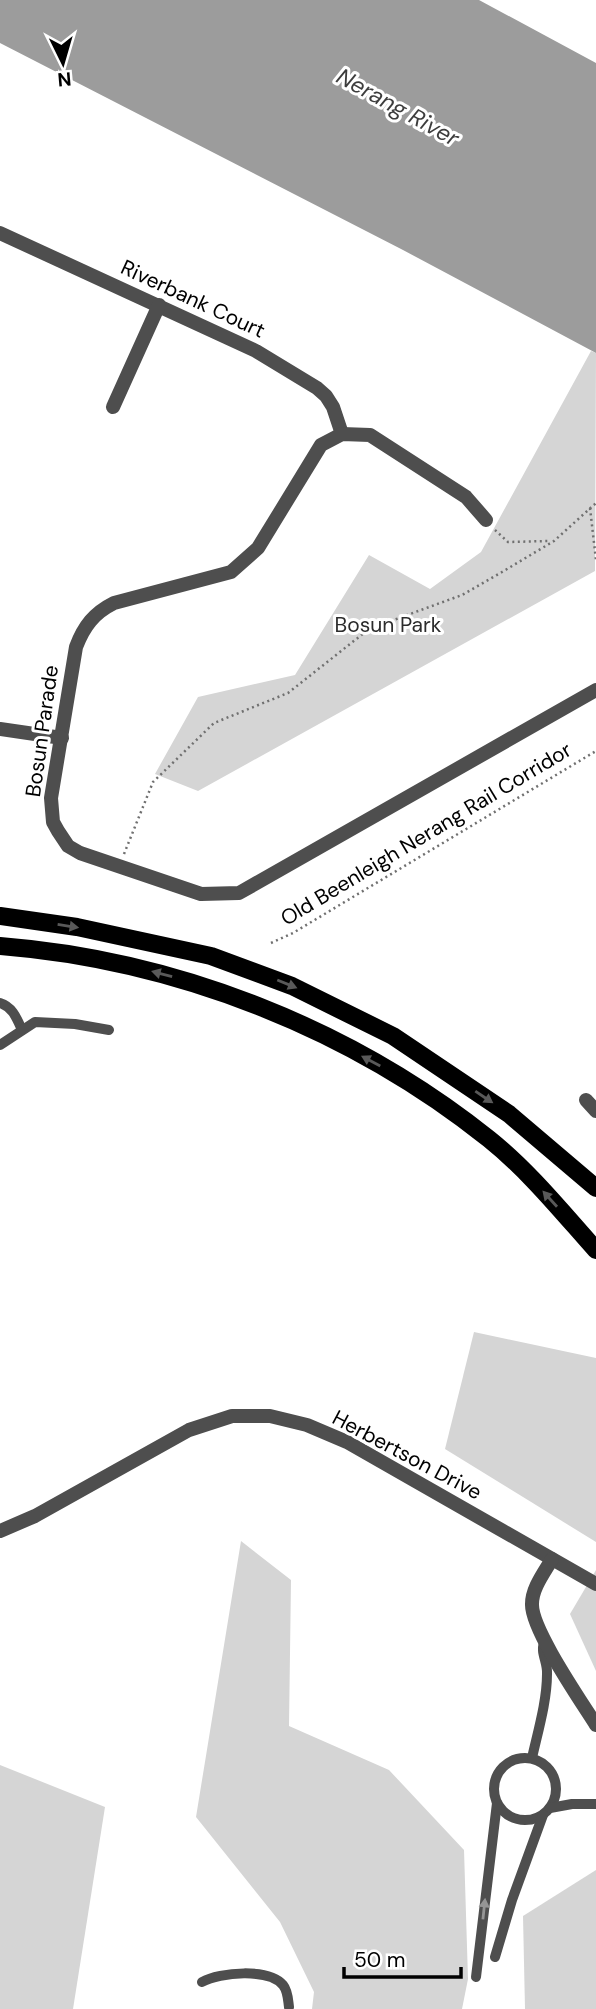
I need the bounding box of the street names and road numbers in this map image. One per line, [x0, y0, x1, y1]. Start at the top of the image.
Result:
street label: Riverbank Court [116, 253, 270, 345]
street label: Bosun Parade [19, 663, 65, 799]
street label: Old Beenleigh Nerang Rail Corridor [275, 736, 577, 932]
street label: Herbertson Drive [327, 1404, 487, 1506]

